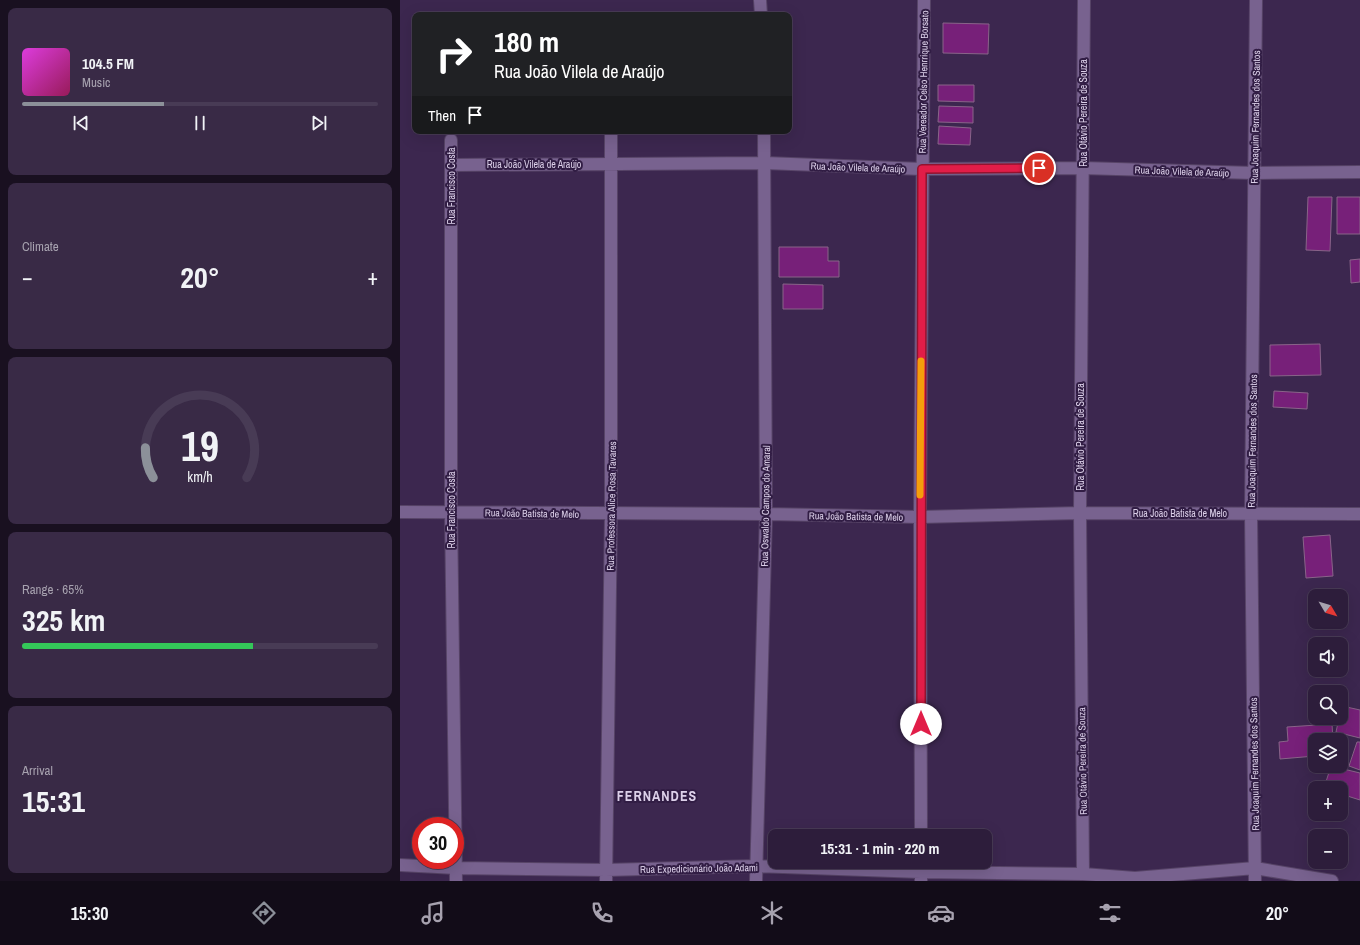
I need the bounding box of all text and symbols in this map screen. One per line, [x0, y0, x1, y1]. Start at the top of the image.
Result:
street label: Rua Vereador Celso Henrrique Borsato [916, 10, 931, 154]
text: 180 m [494, 23, 559, 61]
icon: right [428, 28, 480, 80]
street label: Rua Joaquim Fernandes dos Santos [1248, 50, 1263, 184]
text: 104.5 FM [82, 53, 134, 74]
text: Rua João Vilela de Araújo [494, 59, 664, 84]
street label: Rua Otávio Pereira de Souza [1077, 59, 1090, 167]
text: Music [82, 74, 110, 91]
icon: arrive [464, 104, 486, 126]
text: Then [428, 105, 456, 126]
icon: previous [70, 112, 92, 134]
icon: pause [189, 112, 211, 134]
icon: next [308, 112, 330, 134]
street label: Rua Francisco Costa [445, 147, 458, 225]
pin [1022, 151, 1056, 185]
icon: arrive [1028, 157, 1050, 179]
street label: Rua João Vilela de Araújo [487, 158, 582, 171]
street label: Rua João Vilela de Araújo [810, 159, 906, 176]
street label: Rua João Vilela de Araújo [1134, 163, 1230, 180]
text: Climate [22, 238, 59, 255]
text: 20° [180, 257, 220, 297]
text: − [22, 262, 33, 292]
text: + [367, 262, 378, 292]
street label: Rua Joaquim Fernandes dos Santos [1245, 374, 1260, 508]
street label: Rua Otávio Pereira de Souza [1074, 383, 1087, 491]
text: 19 [181, 418, 219, 474]
street label: Rua Professora Alice Rosa Tavares [604, 441, 619, 571]
street label: Rua Oswaldo Campos do Amaral [758, 445, 773, 567]
text: km/h [187, 467, 213, 486]
street label: Rua Francisco Costa [445, 471, 458, 549]
street label: Rua João Batista de Melo [485, 506, 580, 521]
street label: Rua João Batista de Melo [1133, 507, 1228, 520]
street label: Rua João Batista de Melo [809, 509, 904, 524]
text: Range · 65% [22, 581, 84, 598]
north arrow [1308, 589, 1348, 629]
map controls [1308, 589, 1348, 869]
text: 325 km [22, 600, 105, 640]
button: sound [1308, 637, 1348, 677]
button: search [1308, 685, 1348, 725]
street label: Rua Joaquim Fernandes dos Santos [1247, 697, 1262, 831]
position arrow [900, 703, 942, 745]
street label: Rua Otávio Pereira de Souza [1075, 707, 1090, 815]
button: layers [1308, 733, 1348, 773]
text: Arrival [22, 762, 53, 779]
text: 15:31 [22, 781, 85, 821]
button: + [1308, 781, 1348, 821]
district label: FERNANDES [617, 787, 697, 805]
speed limit sign: 30 [412, 817, 464, 869]
button: − [1308, 829, 1348, 869]
text: 15:31 · 1 min · 220 m [821, 838, 939, 859]
street label: Rua Expedicionário João Adami [640, 861, 758, 876]
icon: directions [250, 899, 278, 927]
icon: music [419, 899, 447, 927]
icon: phone [588, 899, 616, 927]
icon: climate [758, 899, 786, 927]
icon: car [927, 899, 955, 927]
icon: filters [1096, 899, 1124, 927]
text: 15:30 [71, 901, 108, 926]
text: 20° [1266, 901, 1289, 926]

